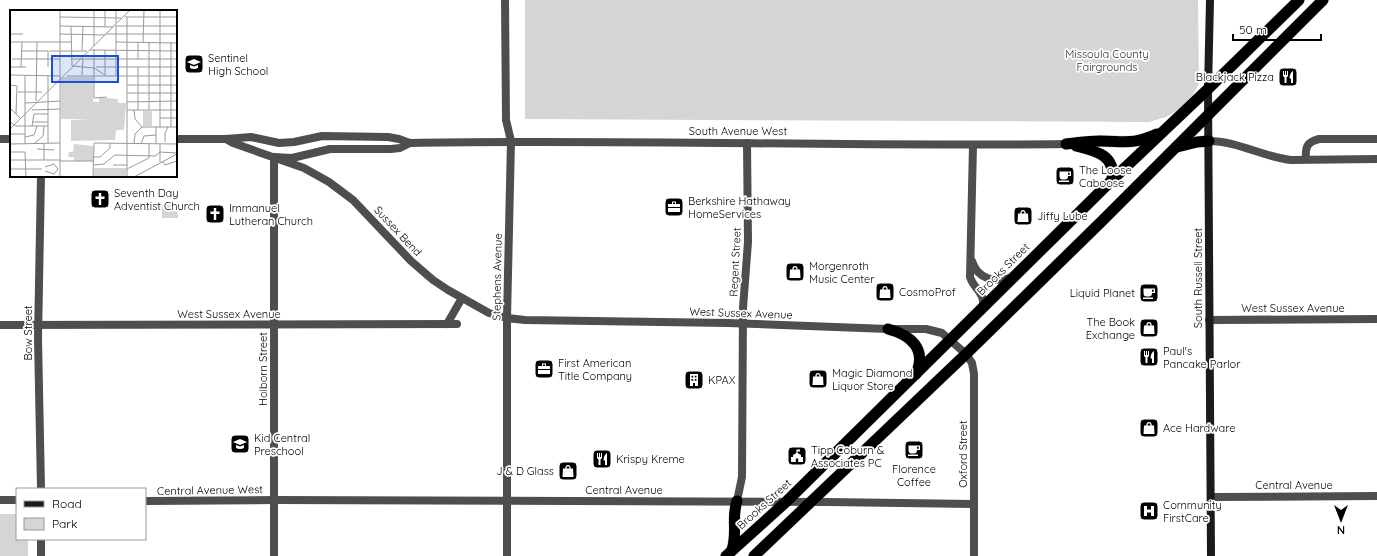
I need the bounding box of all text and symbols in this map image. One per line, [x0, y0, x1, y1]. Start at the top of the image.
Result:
inset map [10, 10, 177, 177]
scale bar [1233, 16, 1321, 42]
text: 50 m [1239, 22, 1267, 37]
park label: Missoula County Fairgrounds [1065, 47, 1149, 74]
place label: Sentinel High School [208, 51, 268, 78]
school or university icon: Sentinel High School [183, 53, 205, 75]
restaurant icon: Blackjack Pizza [1277, 66, 1299, 88]
place label: Blackjack Pizza [1196, 70, 1274, 84]
street label: South Avenue West [689, 124, 787, 138]
place label: The Loose Caboose [1079, 163, 1132, 190]
cafe icon: The Loose Caboose [1054, 165, 1076, 187]
place label: Seventh Day Adventist Church [114, 186, 200, 213]
church icon: Seventh Day Adventist Church [89, 188, 111, 210]
place label: Berkshire Hathaway HomeServices [688, 194, 791, 221]
office icon: Berkshire Hathaway HomeServices [663, 196, 685, 218]
place label: Immanuel Lutheran Church [229, 201, 313, 228]
church icon: Immanuel Lutheran Church [204, 203, 226, 225]
street label: Sussex Bend [371, 203, 425, 259]
shop icon: Jiffy Lube [1012, 205, 1034, 227]
place label: Jiffy Lube [1037, 209, 1088, 223]
street label: Regent Street [726, 227, 744, 297]
street label: South Russell Street [1191, 228, 1205, 328]
street label: Stephens Avenue [489, 233, 505, 321]
street label: Brooks Street [974, 240, 1032, 298]
place label: Morgenroth Music Center [809, 259, 875, 286]
shop icon: Morgenroth Music Center [784, 261, 806, 283]
shop icon: CosmoProf [874, 281, 896, 303]
cafe icon: Liquid Planet [1138, 282, 1160, 304]
place label: CosmoProf [899, 285, 956, 299]
place label: Liquid Planet [1070, 286, 1135, 300]
street label: West Sussex Avenue [1241, 301, 1345, 315]
street label: West Sussex Avenue [689, 304, 793, 322]
street label: Bow Street [21, 305, 35, 361]
street label: West Sussex Avenue [177, 307, 281, 321]
place label: The Book Exchange [1086, 315, 1135, 342]
shop icon: The Book Exchange [1138, 317, 1160, 339]
street label: Holborn Street [256, 332, 270, 406]
place label: Paul's Pancake Parlor [1163, 344, 1241, 371]
restaurant icon: Paul's Pancake Parlor [1138, 346, 1160, 368]
place label: First American Title Company [558, 356, 632, 383]
office icon: First American Title Company [533, 358, 555, 380]
place label: Magic Diamond Liquor Store [832, 366, 912, 393]
shop icon: Magic Diamond Liquor Store [807, 368, 829, 390]
building icon: KPAX [683, 369, 705, 391]
place label: KPAX [708, 373, 736, 387]
shop icon: Ace Hardware [1138, 417, 1160, 439]
street label: Oxford Street [956, 420, 970, 488]
place label: Ace Hardware [1163, 421, 1235, 435]
place label: Kid Central Preschool [254, 431, 310, 458]
school or university icon: Kid Central Preschool [229, 433, 251, 455]
cafe icon: Florence Coffee [903, 439, 925, 461]
place label: Tipp Coburn & Associates PC [811, 443, 885, 470]
public building icon: Tipp Coburn & Associates PC [786, 445, 808, 467]
restaurant icon: Krispy Kreme [591, 448, 613, 470]
place label: Krispy Kreme [616, 452, 685, 466]
shop icon: J & D Glass [557, 460, 579, 482]
place label: Florence Coffee [892, 462, 936, 489]
place label: J & D Glass [496, 464, 554, 478]
street label: Brooks Street [734, 476, 794, 532]
street label: Central Avenue [1255, 478, 1333, 492]
street label: Central Avenue West [157, 482, 263, 498]
street label: Central Avenue [585, 483, 663, 497]
legend [16, 488, 146, 540]
text: Road [52, 496, 82, 511]
place label: Community FirstCare [1163, 498, 1222, 525]
hospital icon: Community FirstCare [1138, 500, 1160, 522]
north arrow [1321, 500, 1361, 540]
text: Park [52, 516, 77, 531]
text: N [1337, 523, 1345, 537]

